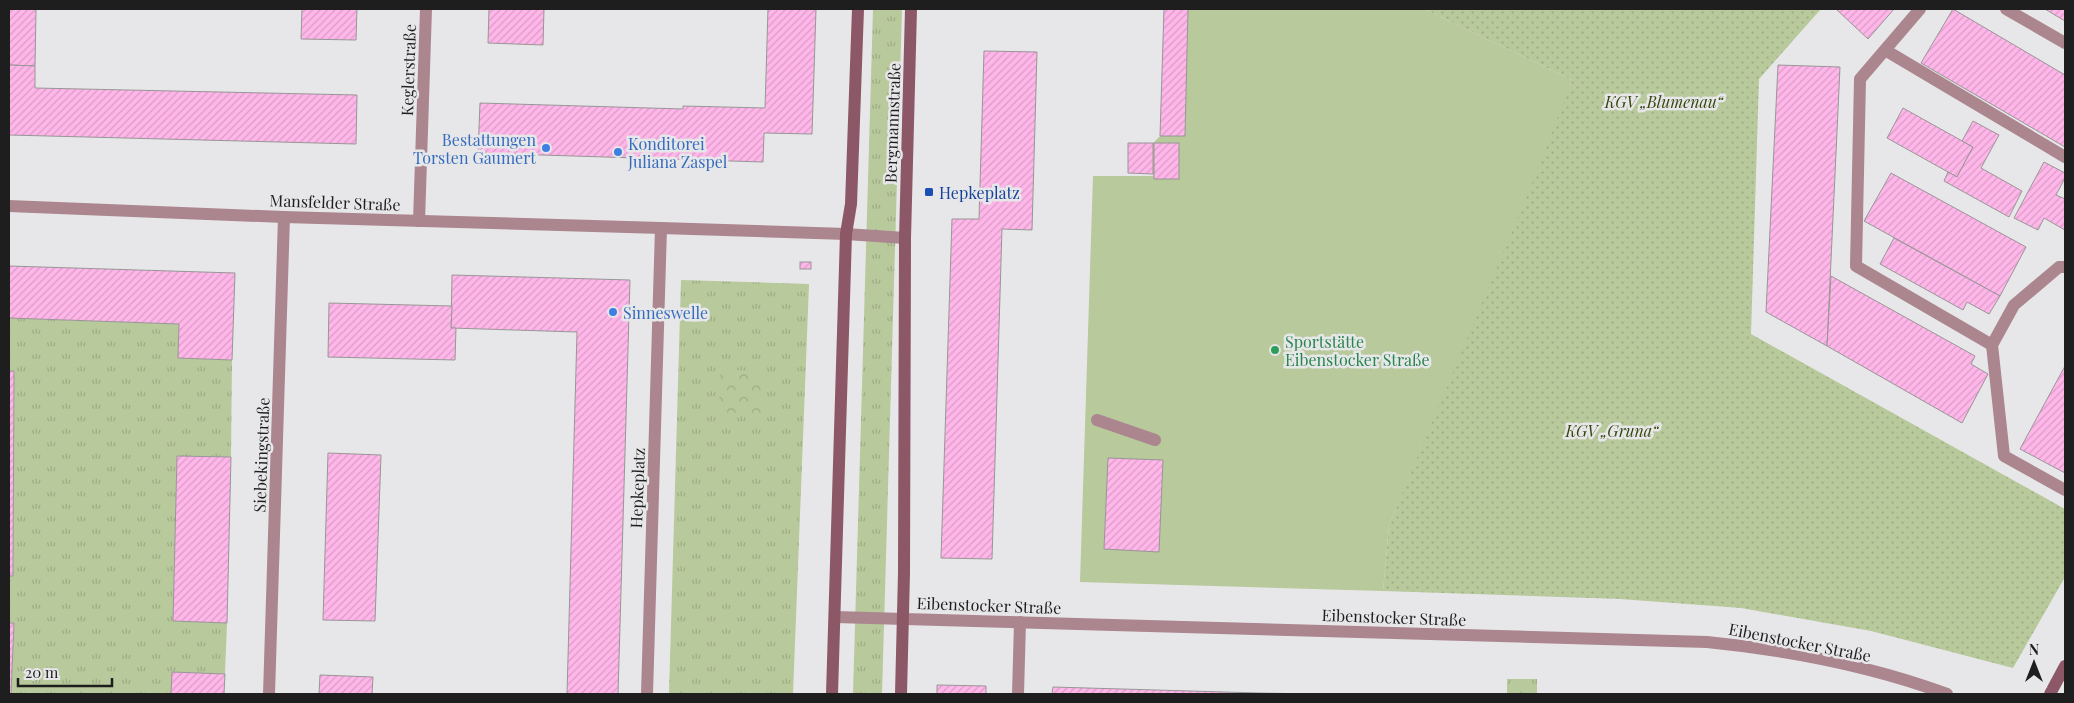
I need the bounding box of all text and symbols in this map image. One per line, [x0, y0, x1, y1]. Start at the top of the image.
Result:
street label: Keglerstraße [396, 24, 420, 116]
street label: Bergmannstraße [879, 63, 905, 183]
park label: KGV „Blumenau“ [1604, 91, 1725, 112]
place label: Bestattungen Torsten Gaumert [413, 129, 536, 168]
place label: Konditorei Juliana Zaspel [627, 133, 728, 172]
marker: Bestattungen Torsten Gaumert [540, 142, 552, 154]
marker: Konditorei Juliana Zaspel [612, 146, 624, 158]
place label: Hepkeplatz [939, 182, 1020, 203]
marker: Hepkeplatz [923, 186, 935, 198]
street label: Mansfelder Straße [269, 189, 401, 215]
place label: Sinneswelle [623, 302, 708, 323]
marker: Sinneswelle [607, 306, 619, 318]
place label: Sportstätte Eibenstocker Straße [1285, 331, 1430, 370]
marker: Sportstätte Eibenstocker Straße [1269, 344, 1281, 356]
street label: Siebekingstraße [248, 397, 274, 513]
park label: KGV „Gruna“ [1564, 420, 1660, 441]
street label: Hepkeplatz [625, 447, 649, 529]
street label: Eibenstocker Straße [916, 592, 1062, 618]
street label: Eibenstocker Straße [1321, 604, 1467, 630]
street label: Eibenstocker Straße [1727, 618, 1873, 666]
north arrow [2009, 638, 2059, 688]
text: N [2029, 640, 2039, 659]
scale bar [18, 656, 111, 688]
text: 20 m [25, 662, 59, 682]

